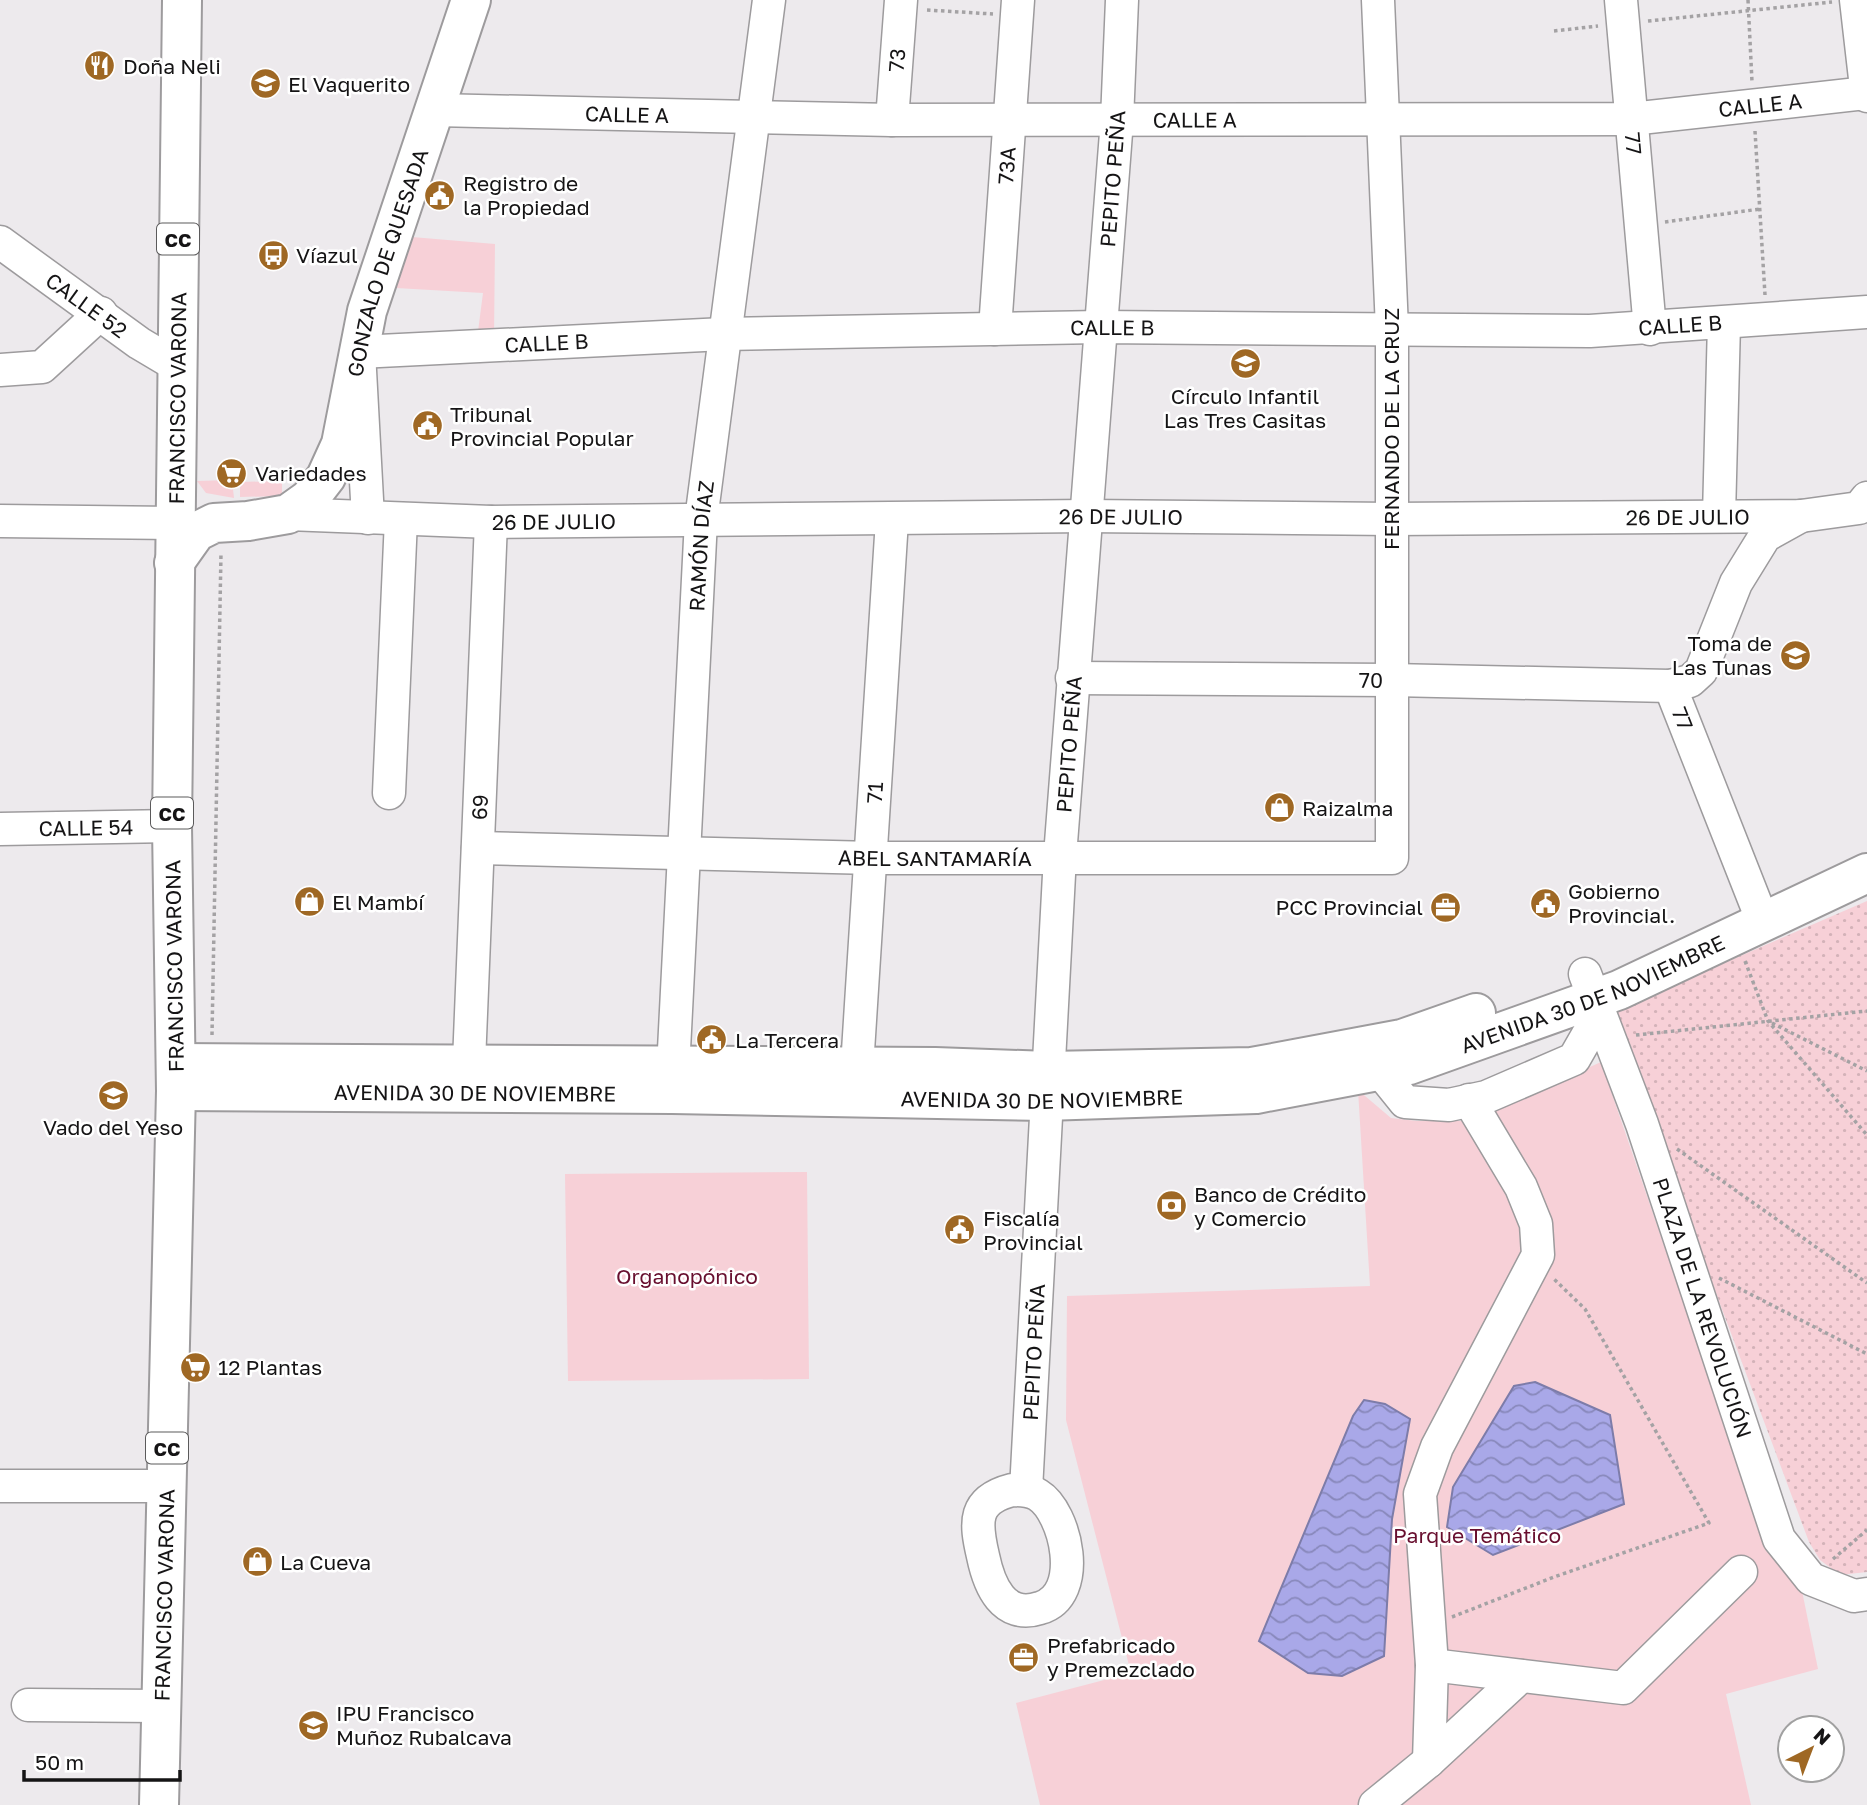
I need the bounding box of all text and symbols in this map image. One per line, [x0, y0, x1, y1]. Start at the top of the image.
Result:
street label: 73 [883, 48, 910, 73]
restaurant icon: Doña Neli [83, 49, 117, 83]
place label: Doña Neli [123, 53, 221, 79]
school or university icon: El Vaquerito [248, 67, 282, 101]
place label: El Vaquerito [288, 71, 410, 97]
street label: CALLE A [1717, 87, 1803, 122]
street label: CALLE A [585, 100, 669, 128]
street label: CALLE A [1153, 107, 1237, 133]
street label: PEPITO PEÑA [1094, 110, 1130, 248]
street label: 77 [1620, 131, 1648, 156]
street label: GONZALO DE QUESADA [341, 145, 433, 379]
street label: 73A [992, 146, 1021, 185]
place label: Registro de la Propiedad [463, 170, 590, 220]
public building icon: Registro de la Propiedad [423, 178, 457, 212]
road number: CC [157, 224, 199, 255]
bus stop icon: Víazul [256, 238, 290, 272]
place label: Víazul [296, 242, 358, 268]
street label: CALLE 52 [41, 267, 132, 343]
street label: FRANCISCO VARONA [163, 292, 191, 505]
street label: FERNANDO DE LA CRUZ [1378, 308, 1404, 550]
street label: CALLE B [1637, 309, 1723, 341]
street label: CALLE B [1070, 314, 1154, 341]
street label: CALLE B [504, 328, 589, 358]
school or university icon: Círculo Infantil Las Tres Casitas [1228, 347, 1262, 381]
place label: Círculo Infantil Las Tres Casitas [1164, 383, 1326, 433]
place label: Tribunal Provincial Popular [450, 401, 634, 451]
public building icon: Tribunal Provincial Popular [410, 409, 444, 443]
supermarket icon: Variedades [215, 456, 249, 490]
place label: Variedades [255, 460, 367, 486]
street label: RAMÓN DÍAZ [683, 479, 719, 612]
street label: 26 DE JULIO [1059, 503, 1183, 530]
street label: 26 DE JULIO [1626, 503, 1750, 530]
street label: 26 DE JULIO [492, 508, 616, 535]
place label: Toma de Las Tunas [1672, 630, 1772, 680]
school or university icon: Toma de Las Tunas [1778, 638, 1812, 672]
street label: 70 [1359, 667, 1383, 693]
street label: PEPITO PEÑA [1050, 675, 1087, 814]
street label: 77 [1667, 703, 1699, 734]
street label: 71 [861, 781, 888, 804]
shop icon: Raizalma [1262, 791, 1296, 825]
street label: 69 [466, 794, 493, 820]
place label: Raizalma [1302, 795, 1393, 821]
road number: CC [151, 798, 193, 828]
street label: CALLE 54 [38, 814, 134, 841]
street label: ABEL SANTAMARÍA [838, 844, 1032, 871]
street label: FRANCISCO VARONA [159, 860, 189, 1072]
place label: Gobierno Provincial. [1568, 878, 1675, 928]
shop icon: El Mambí [292, 885, 326, 919]
public building icon: Gobierno Provincial. [1528, 886, 1562, 920]
place label: El Mambí [332, 889, 425, 915]
office icon: PCC Provincial [1429, 890, 1463, 924]
place label: PCC Provincial [1276, 894, 1423, 920]
street label: AVENIDA 30 DE NOVIEMBRE [1457, 929, 1729, 1058]
public building icon: La Tercera [695, 1023, 729, 1057]
place label: La Tercera [735, 1027, 839, 1053]
school or university icon: Vado del Yeso [96, 1078, 130, 1112]
street label: AVENIDA 30 DE NOVIEMBRE [334, 1079, 616, 1107]
street label: AVENIDA 30 DE NOVIEMBRE [900, 1083, 1183, 1114]
place label: Vado del Yeso [43, 1114, 183, 1140]
street label: PLAZA DE LA REVOLUCIÓN [1648, 1174, 1758, 1441]
place label: Banco de Crédito y Comercio [1194, 1181, 1366, 1231]
bank icon: Banco de Crédito y Comercio [1154, 1189, 1188, 1223]
place label: Fiscalía Provincial [983, 1205, 1083, 1255]
public building icon: Fiscalía Provincial [943, 1213, 977, 1247]
park label: Organopónico [616, 1263, 758, 1289]
street label: PEPITO PEÑA [1017, 1283, 1050, 1421]
supermarket icon: 12 Plantas [178, 1350, 212, 1384]
place label: 12 Plantas [218, 1354, 322, 1380]
road number: CC [146, 1432, 188, 1464]
street label: FRANCISCO VARONA [148, 1489, 180, 1702]
park label: Parque Temático [1393, 1522, 1561, 1548]
shop icon: La Cueva [240, 1545, 274, 1579]
place label: La Cueva [280, 1549, 371, 1575]
place label: Prefabricado y Premezclado [1047, 1632, 1195, 1682]
office icon: Prefabricado y Premezclado [1007, 1640, 1041, 1674]
place label: IPU Francisco Muñoz Rubalcava [336, 1700, 512, 1750]
school or university icon: IPU Francisco Muñoz Rubalcava [296, 1708, 330, 1742]
north arrow [1776, 1714, 1846, 1784]
text: N [1810, 1723, 1836, 1749]
scale bar [24, 1738, 180, 1782]
text: 50 m [35, 1749, 84, 1775]

